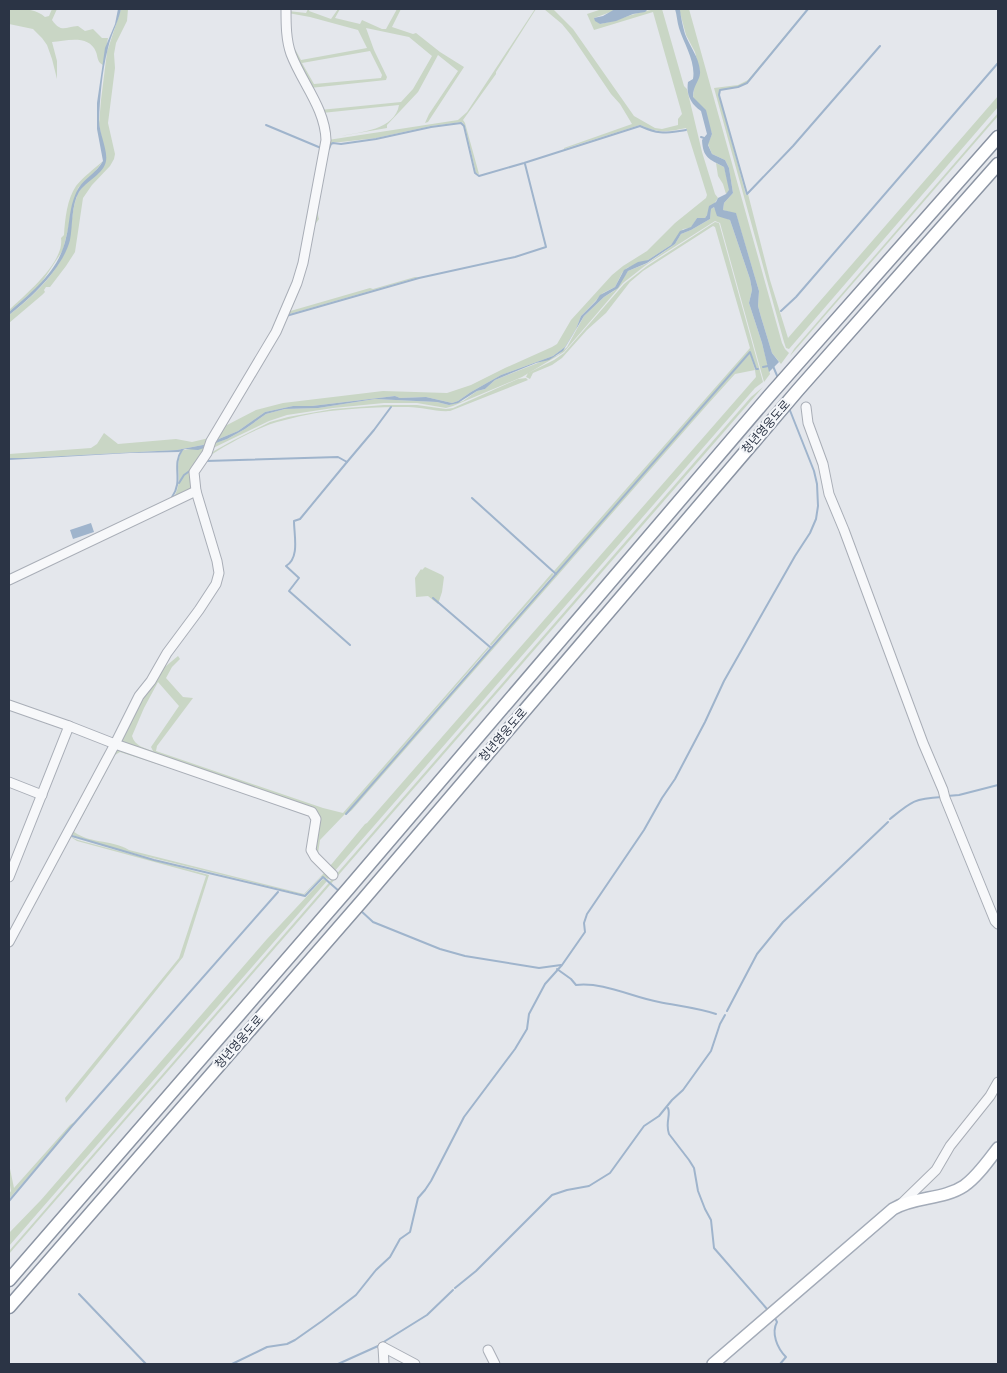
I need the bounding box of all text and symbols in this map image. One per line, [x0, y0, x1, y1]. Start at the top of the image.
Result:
street label: 청년영웅도로 [738, 397, 793, 457]
street label: 청년영웅도로 [475, 705, 530, 765]
street label: 청년영웅도로 [211, 1012, 266, 1072]

